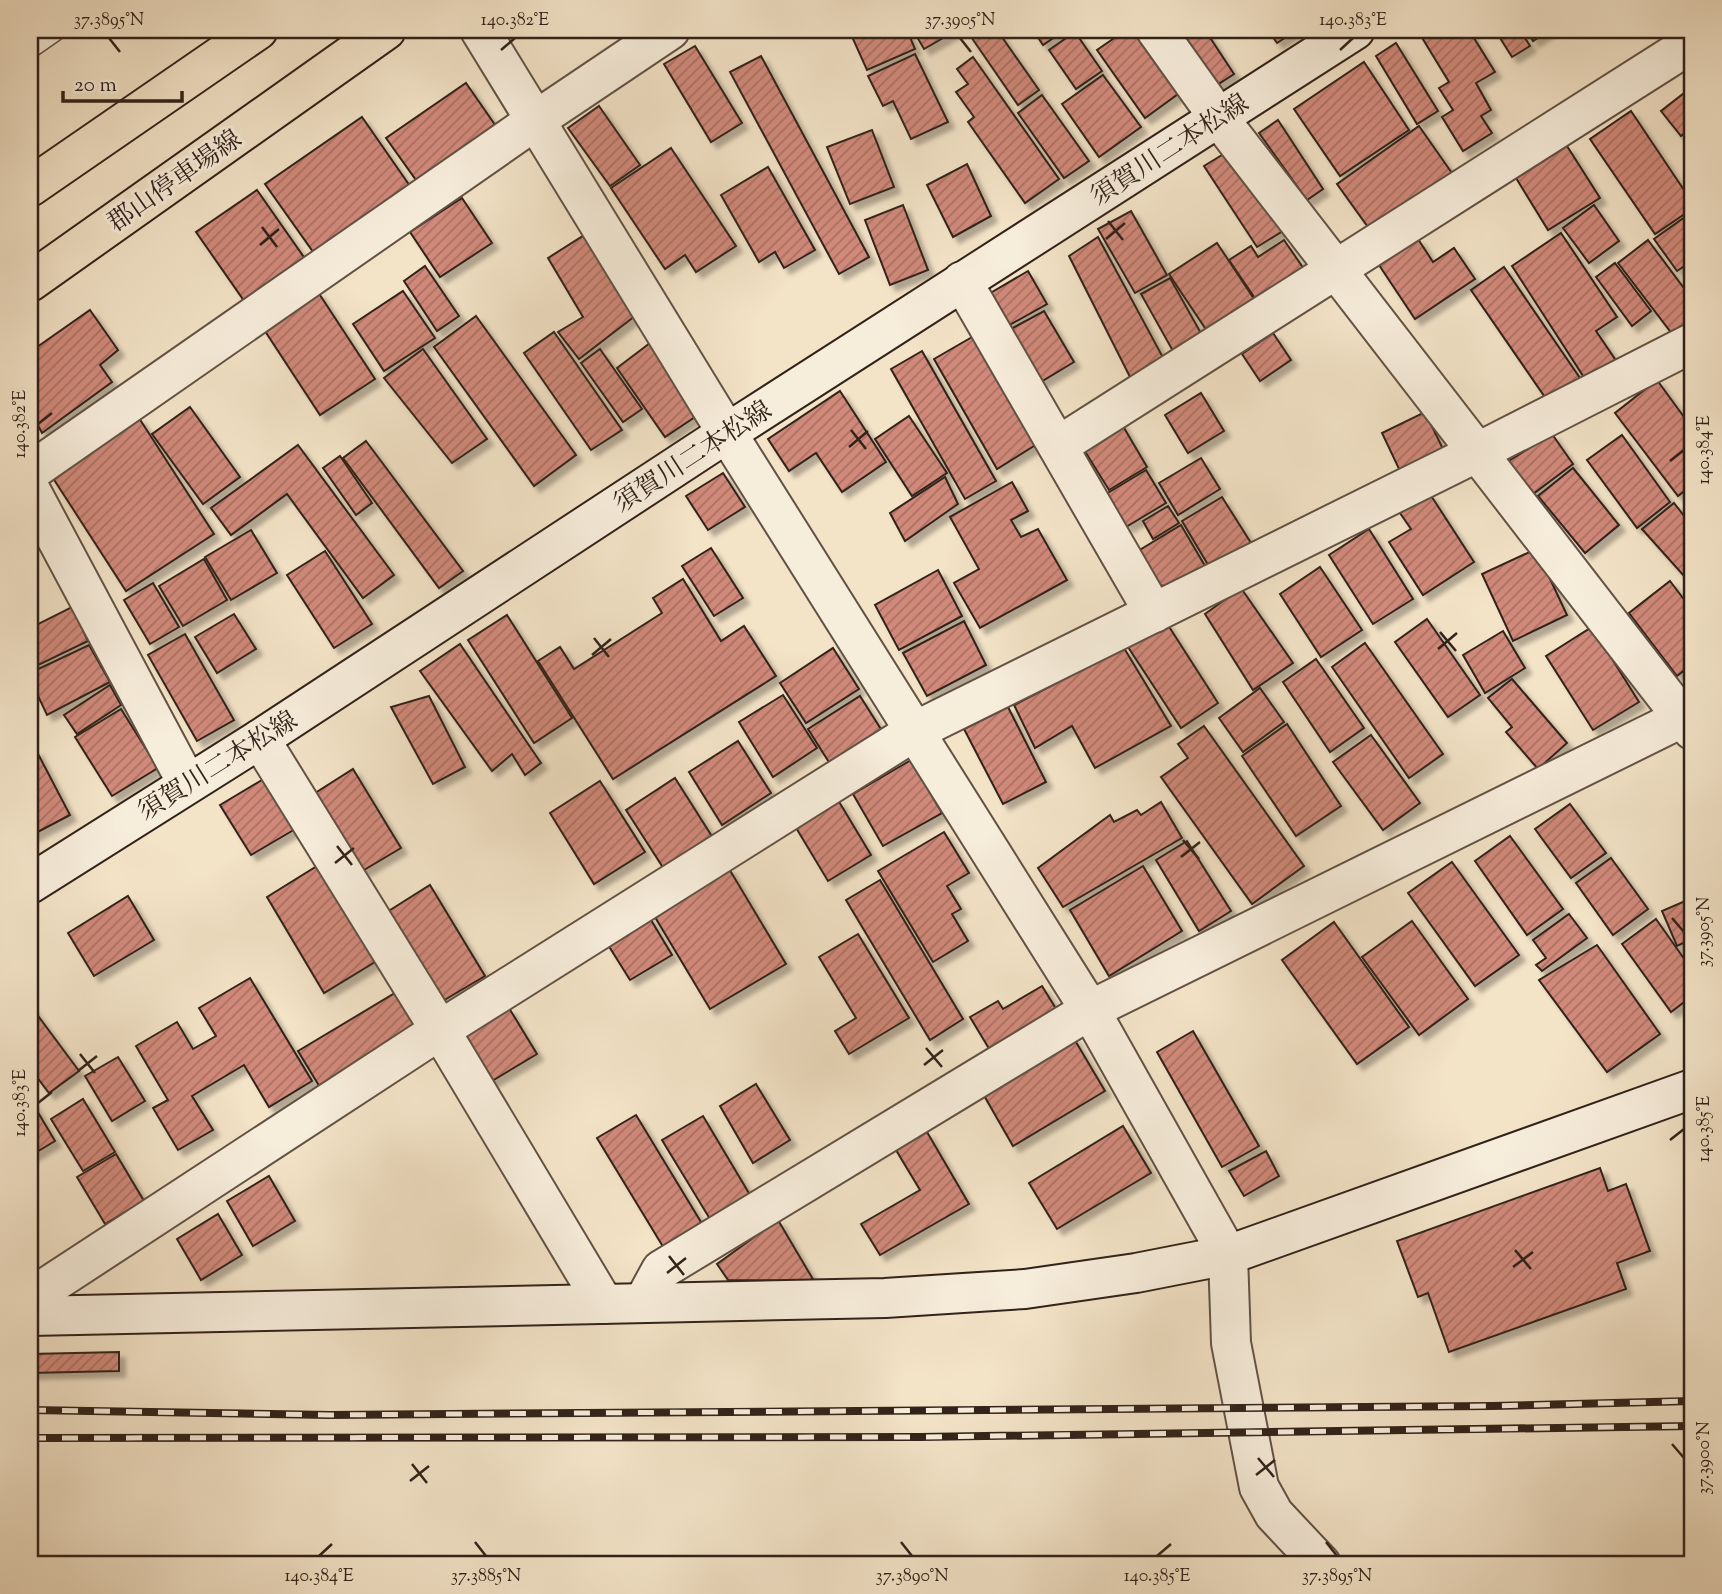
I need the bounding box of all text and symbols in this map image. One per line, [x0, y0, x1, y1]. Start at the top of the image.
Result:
text: 37.3895°N [74, 8, 144, 34]
text: 140.382°E [481, 8, 549, 34]
text: 37.3905°N [925, 8, 995, 34]
text: 140.383°E [1319, 8, 1387, 34]
scale bar [63, 60, 182, 104]
text: 20 m [74, 71, 117, 101]
street label: 須賀川二本松線 [1084, 86, 1257, 216]
street label: 郡山停車場線 [101, 122, 250, 242]
text: 140.382°E [8, 390, 34, 458]
street label: 須賀川二本松線 [607, 393, 780, 523]
text: 140.384°E [1692, 415, 1718, 485]
street label: 須賀川二本松線 [131, 703, 305, 831]
text: 37.3905°N [1692, 897, 1718, 967]
text: 140.383°E [8, 1069, 34, 1137]
text: 140.385°E [1692, 1096, 1718, 1162]
text: 37.3900°N [1692, 1421, 1718, 1495]
text: 140.384°E [284, 1564, 354, 1590]
text: 37.3885°N [451, 1564, 521, 1590]
text: 37.3890°N [875, 1564, 949, 1590]
text: 140.385°E [1124, 1564, 1190, 1590]
text: 37.3895°N [1302, 1564, 1372, 1590]

